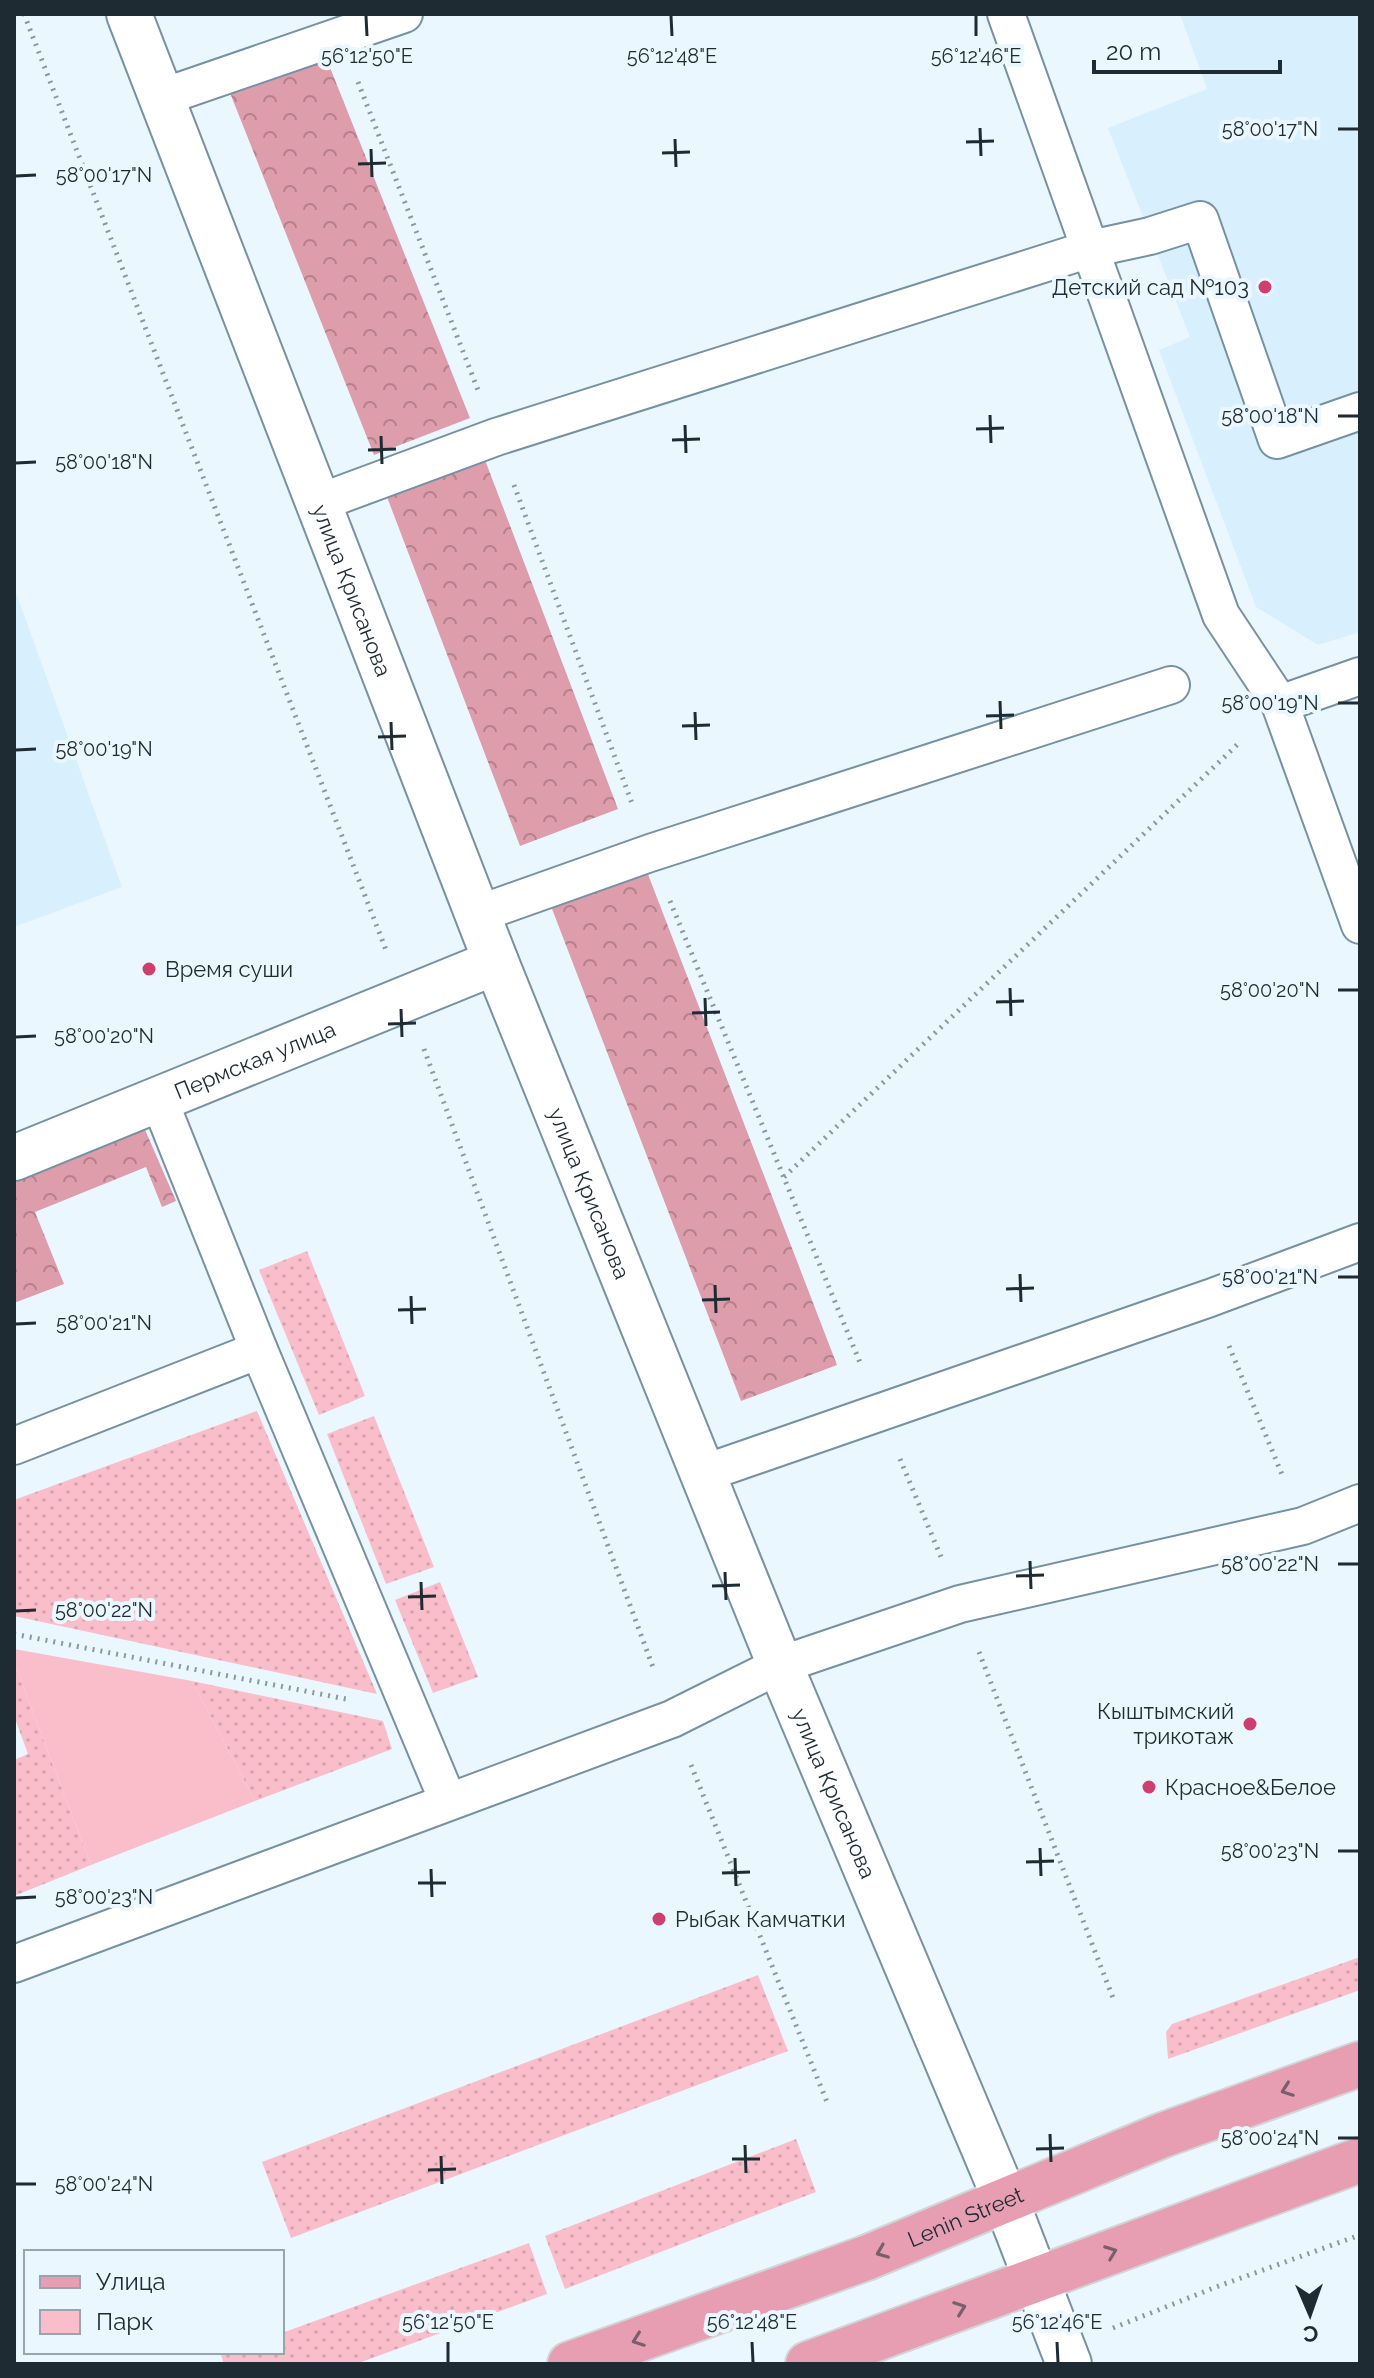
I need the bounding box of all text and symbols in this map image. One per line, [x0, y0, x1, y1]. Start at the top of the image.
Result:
scale bar [1094, 24, 1280, 74]
text: 20 m [1106, 37, 1161, 66]
text: 56°12'50"E [321, 44, 413, 68]
text: 56°12'48"E [627, 44, 717, 68]
text: 56°12'46"E [931, 44, 1021, 68]
text: 58°00'17"N [1222, 117, 1318, 141]
text: 58°00'17"N [56, 163, 152, 187]
place label: Детский сад №103 [1052, 274, 1249, 300]
marker: Детский сад №103 [1256, 278, 1274, 296]
text: 58°00'18"N [1221, 404, 1319, 428]
text: 58°00'18"N [55, 450, 153, 474]
street label: улица Крисанова [307, 501, 397, 680]
text: 58°00'19"N [1221, 691, 1319, 715]
text: 58°00'19"N [55, 737, 153, 761]
place label: Время суши [165, 956, 293, 982]
marker: Время суши [140, 960, 158, 978]
text: 58°00'20"N [1220, 978, 1320, 1002]
street label: Пермская улица [170, 1016, 339, 1104]
text: 58°00'20"N [54, 1024, 154, 1048]
street label: улица Крисанова [543, 1104, 636, 1283]
text: 58°00'21"N [1222, 1265, 1318, 1289]
text: 58°00'21"N [56, 1311, 152, 1335]
text: 58°00'22"N [1221, 1552, 1319, 1576]
text: 58°00'22"N [55, 1598, 153, 1622]
place label: Кыштымский трикотаж [1097, 1698, 1234, 1749]
street label: улица Крисанова [787, 1704, 881, 1882]
marker: Кыштымский трикотаж [1241, 1715, 1259, 1733]
place label: Красное&Белое [1165, 1774, 1336, 1800]
marker: Красное&Белое [1140, 1778, 1158, 1796]
text: 58°00'23"N [1221, 1839, 1319, 1863]
text: 58°00'23"N [55, 1885, 153, 1909]
place label: Рыбак Камчатки [675, 1906, 846, 1932]
marker: Рыбак Камчатки [650, 1910, 668, 1928]
one-way arrow [1281, 2081, 1295, 2097]
text: 58°00'24"N [1221, 2126, 1319, 2150]
text: 58°00'24"N [55, 2172, 153, 2196]
street label: Lenin Street [904, 2181, 1028, 2252]
one-way arrow [876, 2242, 890, 2259]
one-way arrow [1103, 2245, 1117, 2262]
legend [24, 2250, 284, 2354]
text: Улица [96, 2267, 166, 2296]
north arrow [1270, 2274, 1350, 2354]
one-way arrow [952, 2301, 966, 2318]
text: Парк [96, 2307, 154, 2336]
text: 56°12'50"E [402, 2310, 494, 2334]
text: 56°12'48"E [707, 2310, 797, 2334]
text: 56°12'46"E [1012, 2310, 1102, 2334]
text: С [1303, 2321, 1319, 2347]
one-way arrow [632, 2330, 646, 2347]

